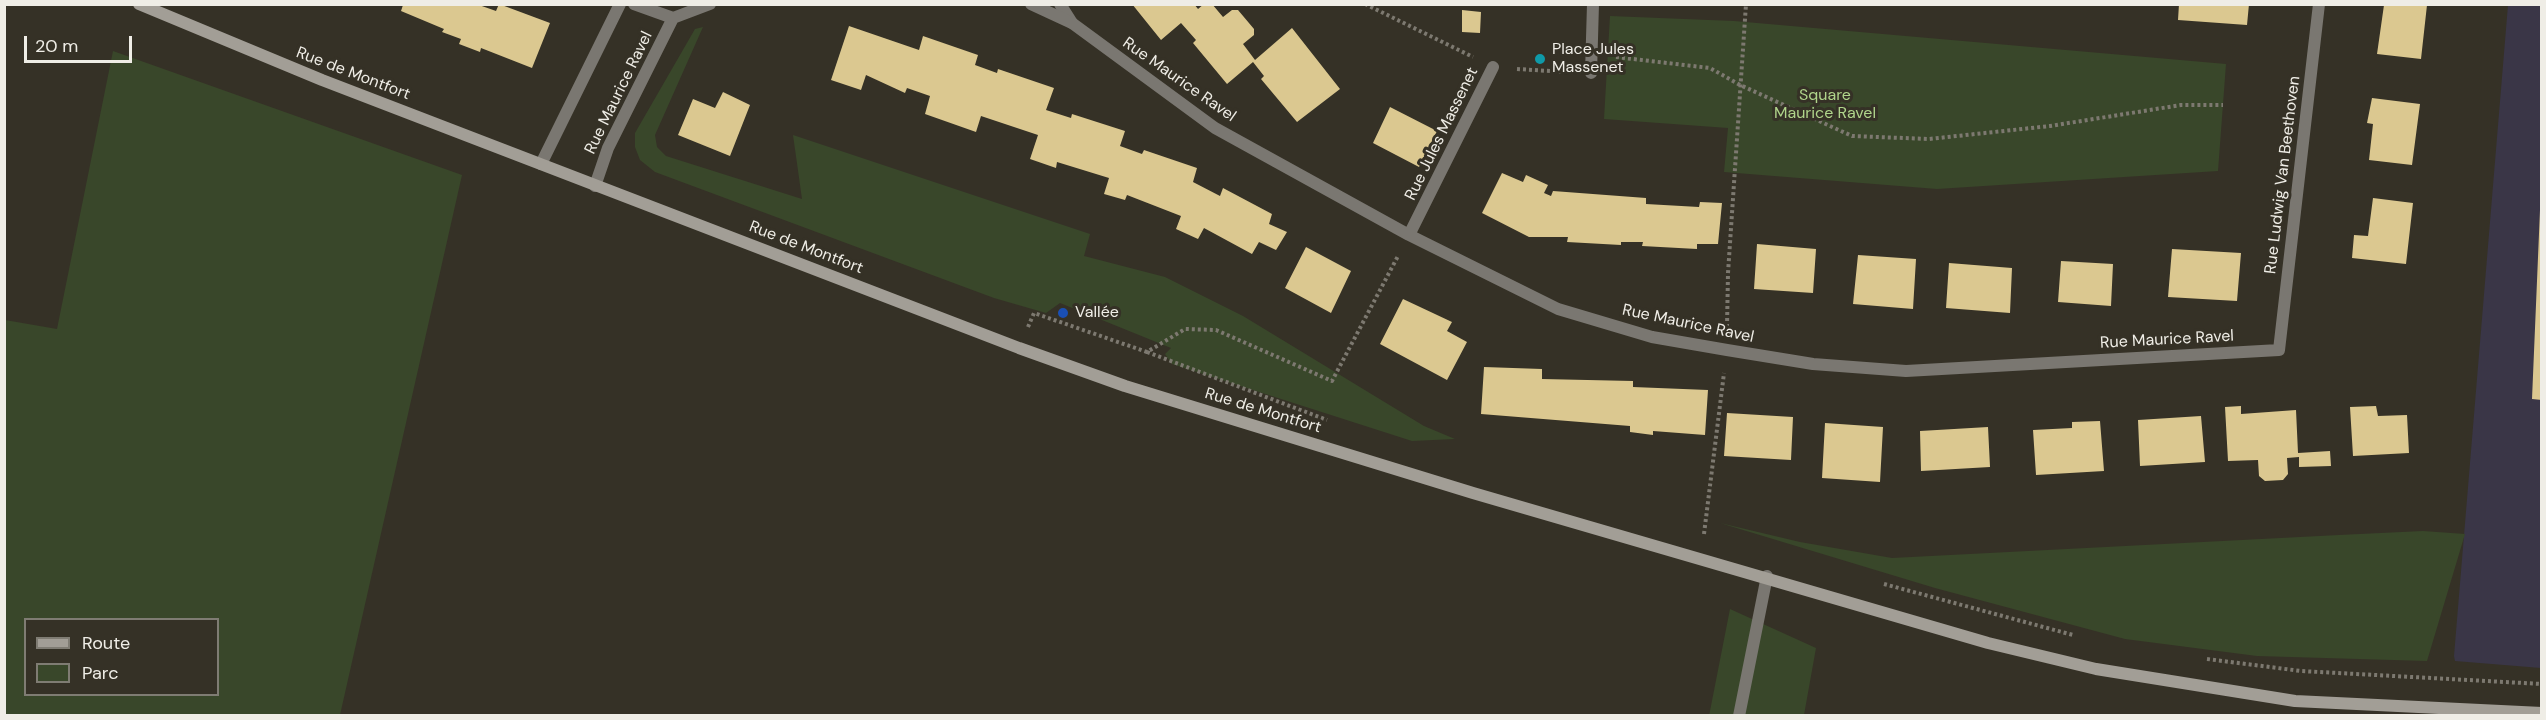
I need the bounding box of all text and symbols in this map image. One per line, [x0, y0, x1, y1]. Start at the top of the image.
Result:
scale bar [27, 24, 135, 62]
street label: Rue Maurice Ravel [581, 29, 657, 157]
text: 20 m [35, 34, 78, 58]
street label: Rue Maurice Ravel [1119, 34, 1239, 126]
place label: Place Jules Massenet [1552, 40, 1634, 78]
street label: Rue de Montfort [293, 43, 413, 105]
marker: Place Jules Massenet [1533, 52, 1547, 66]
street label: Rue Jules Massenet [1401, 64, 1483, 204]
street label: Rue Ludwig Van Beethoven [2261, 75, 2305, 275]
park label: Square Maurice Ravel [1774, 86, 1876, 124]
street label: Rue de Montfort [746, 217, 866, 279]
street label: Rue Maurice Ravel [1620, 301, 1756, 347]
place label: Vallée [1075, 303, 1119, 323]
marker: Vallée [1056, 306, 1070, 320]
street label: Rue Maurice Ravel [2100, 327, 2234, 353]
street label: Rue de Montfort [1203, 384, 1323, 438]
legend [24, 618, 219, 696]
text: Route [82, 631, 130, 655]
text: Parc [82, 661, 118, 685]

